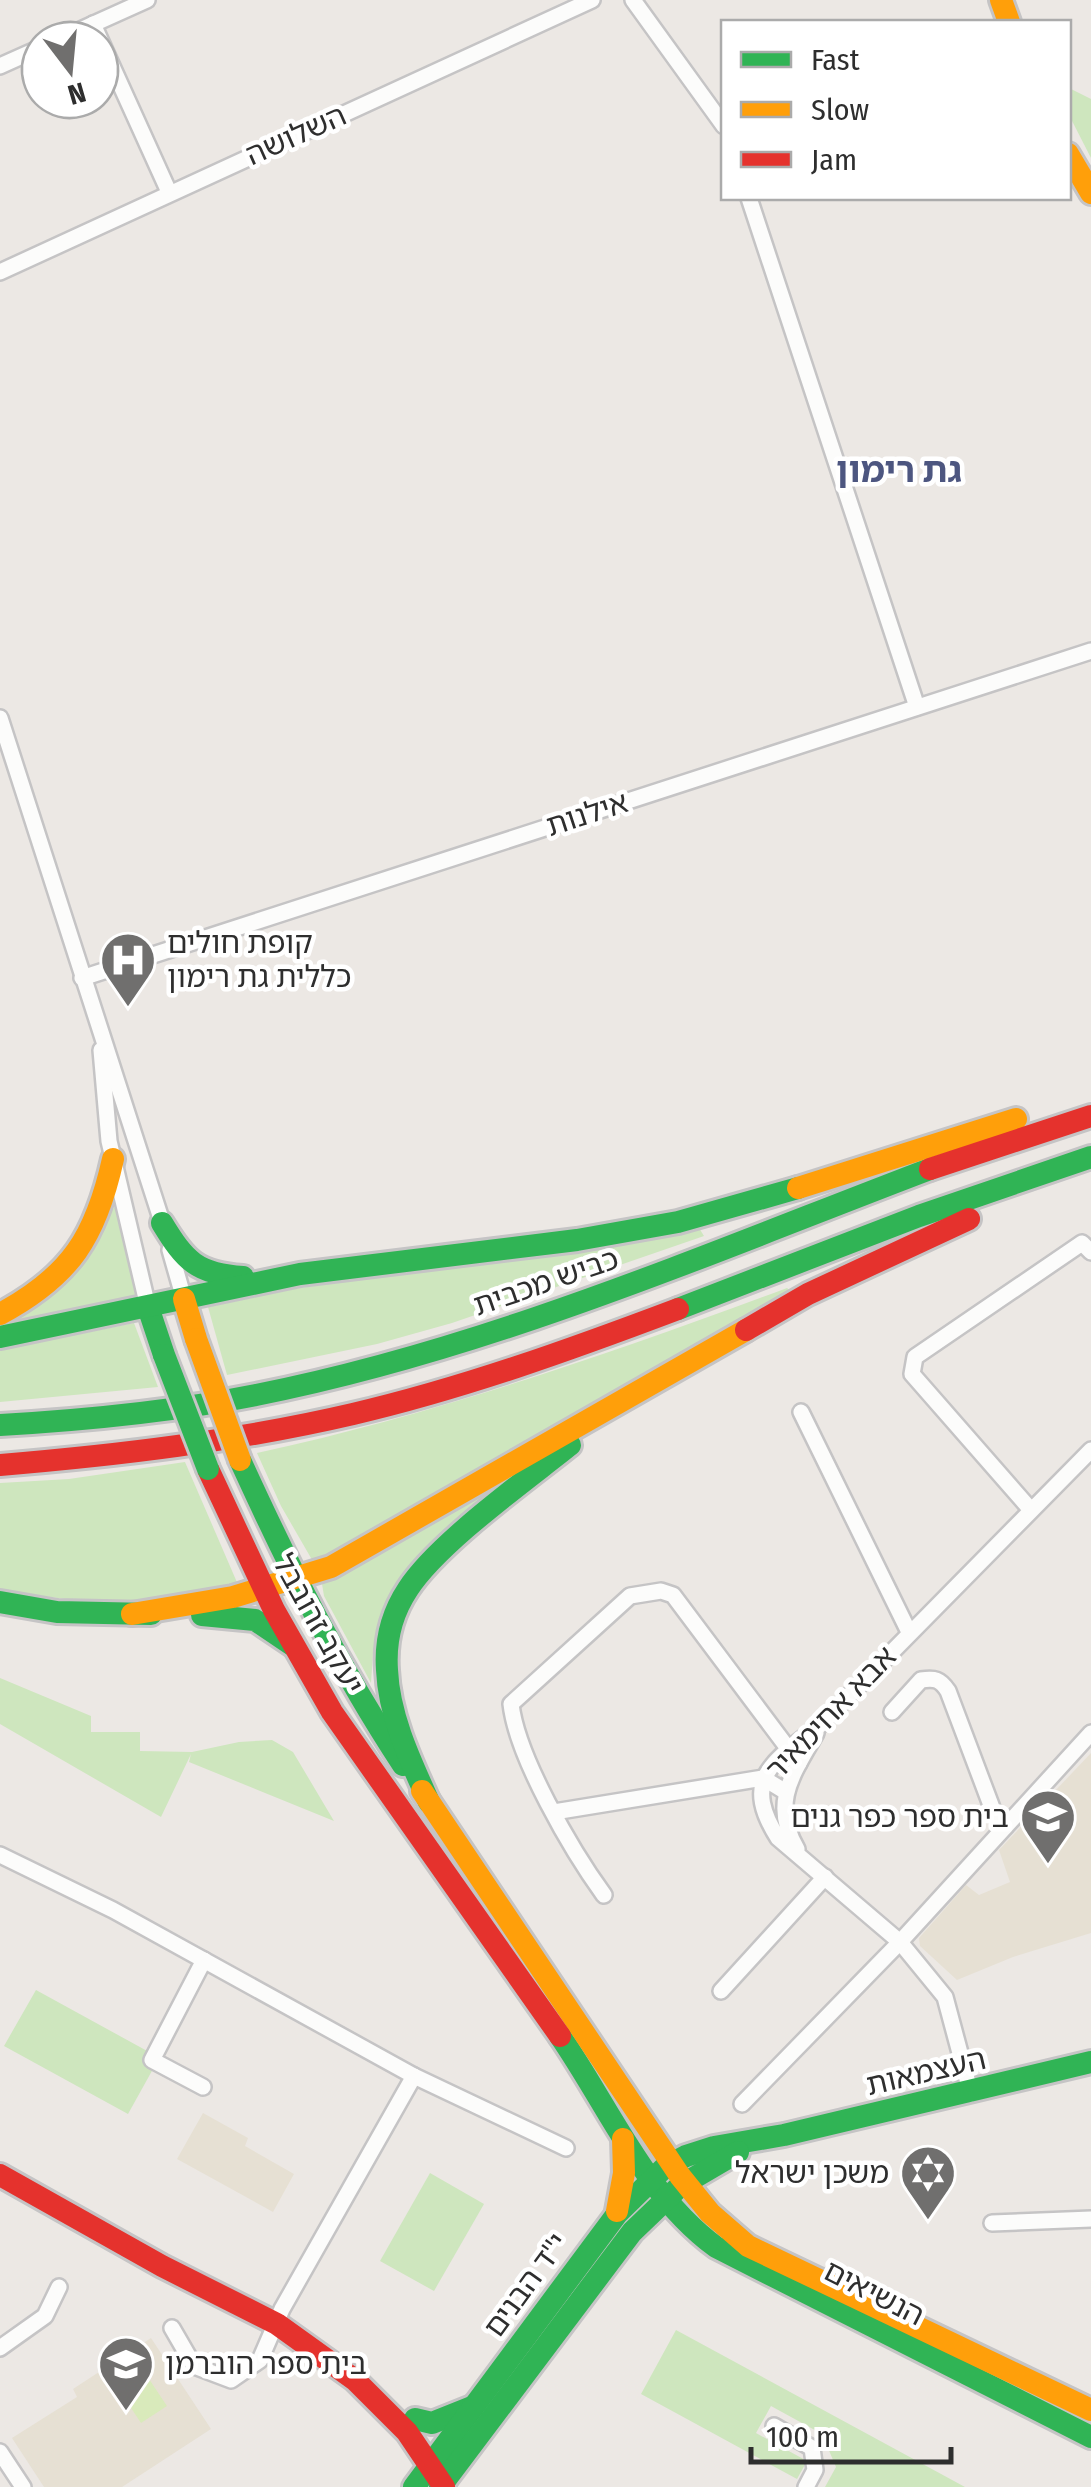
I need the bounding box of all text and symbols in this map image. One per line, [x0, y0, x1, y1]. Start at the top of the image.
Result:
north arrow [20, 20, 120, 120]
legend [721, 20, 1071, 200]
text: Fast [811, 42, 860, 78]
text: N [64, 75, 89, 112]
text: Slow [811, 92, 869, 128]
street label: השלושה [240, 97, 352, 173]
text: Jam [811, 142, 857, 178]
district label: גת רימון [836, 449, 962, 491]
street label: אילנות [542, 784, 632, 844]
place label: קופת חולים כללית גת רימון [167, 925, 351, 995]
hospital icon: קופת חולים כללית גת רימון [98, 930, 158, 1009]
street label: כביש מכבית [469, 1240, 623, 1324]
street label: יעקב זרובבל [265, 1548, 371, 1700]
street label: אבא אחימאיר [758, 1639, 904, 1787]
school or university icon: בית ספר כפר גנים [1018, 1787, 1078, 1866]
place label: בית ספר כפר גנים [790, 1799, 1009, 1835]
street label: העצמאות [863, 2041, 989, 2103]
synagogue icon: משכן ישראל [898, 2143, 958, 2222]
place label: משכן ישראל [735, 2155, 889, 2191]
street label: י''ד הבנים [476, 2226, 576, 2344]
street label: הנשיאים [818, 2252, 930, 2334]
school or university icon: בית ספר הוברמן [96, 2334, 156, 2413]
place label: בית ספר הוברמן [165, 2346, 367, 2382]
scale bar [751, 2402, 951, 2464]
text: 100 m [766, 2419, 839, 2455]

